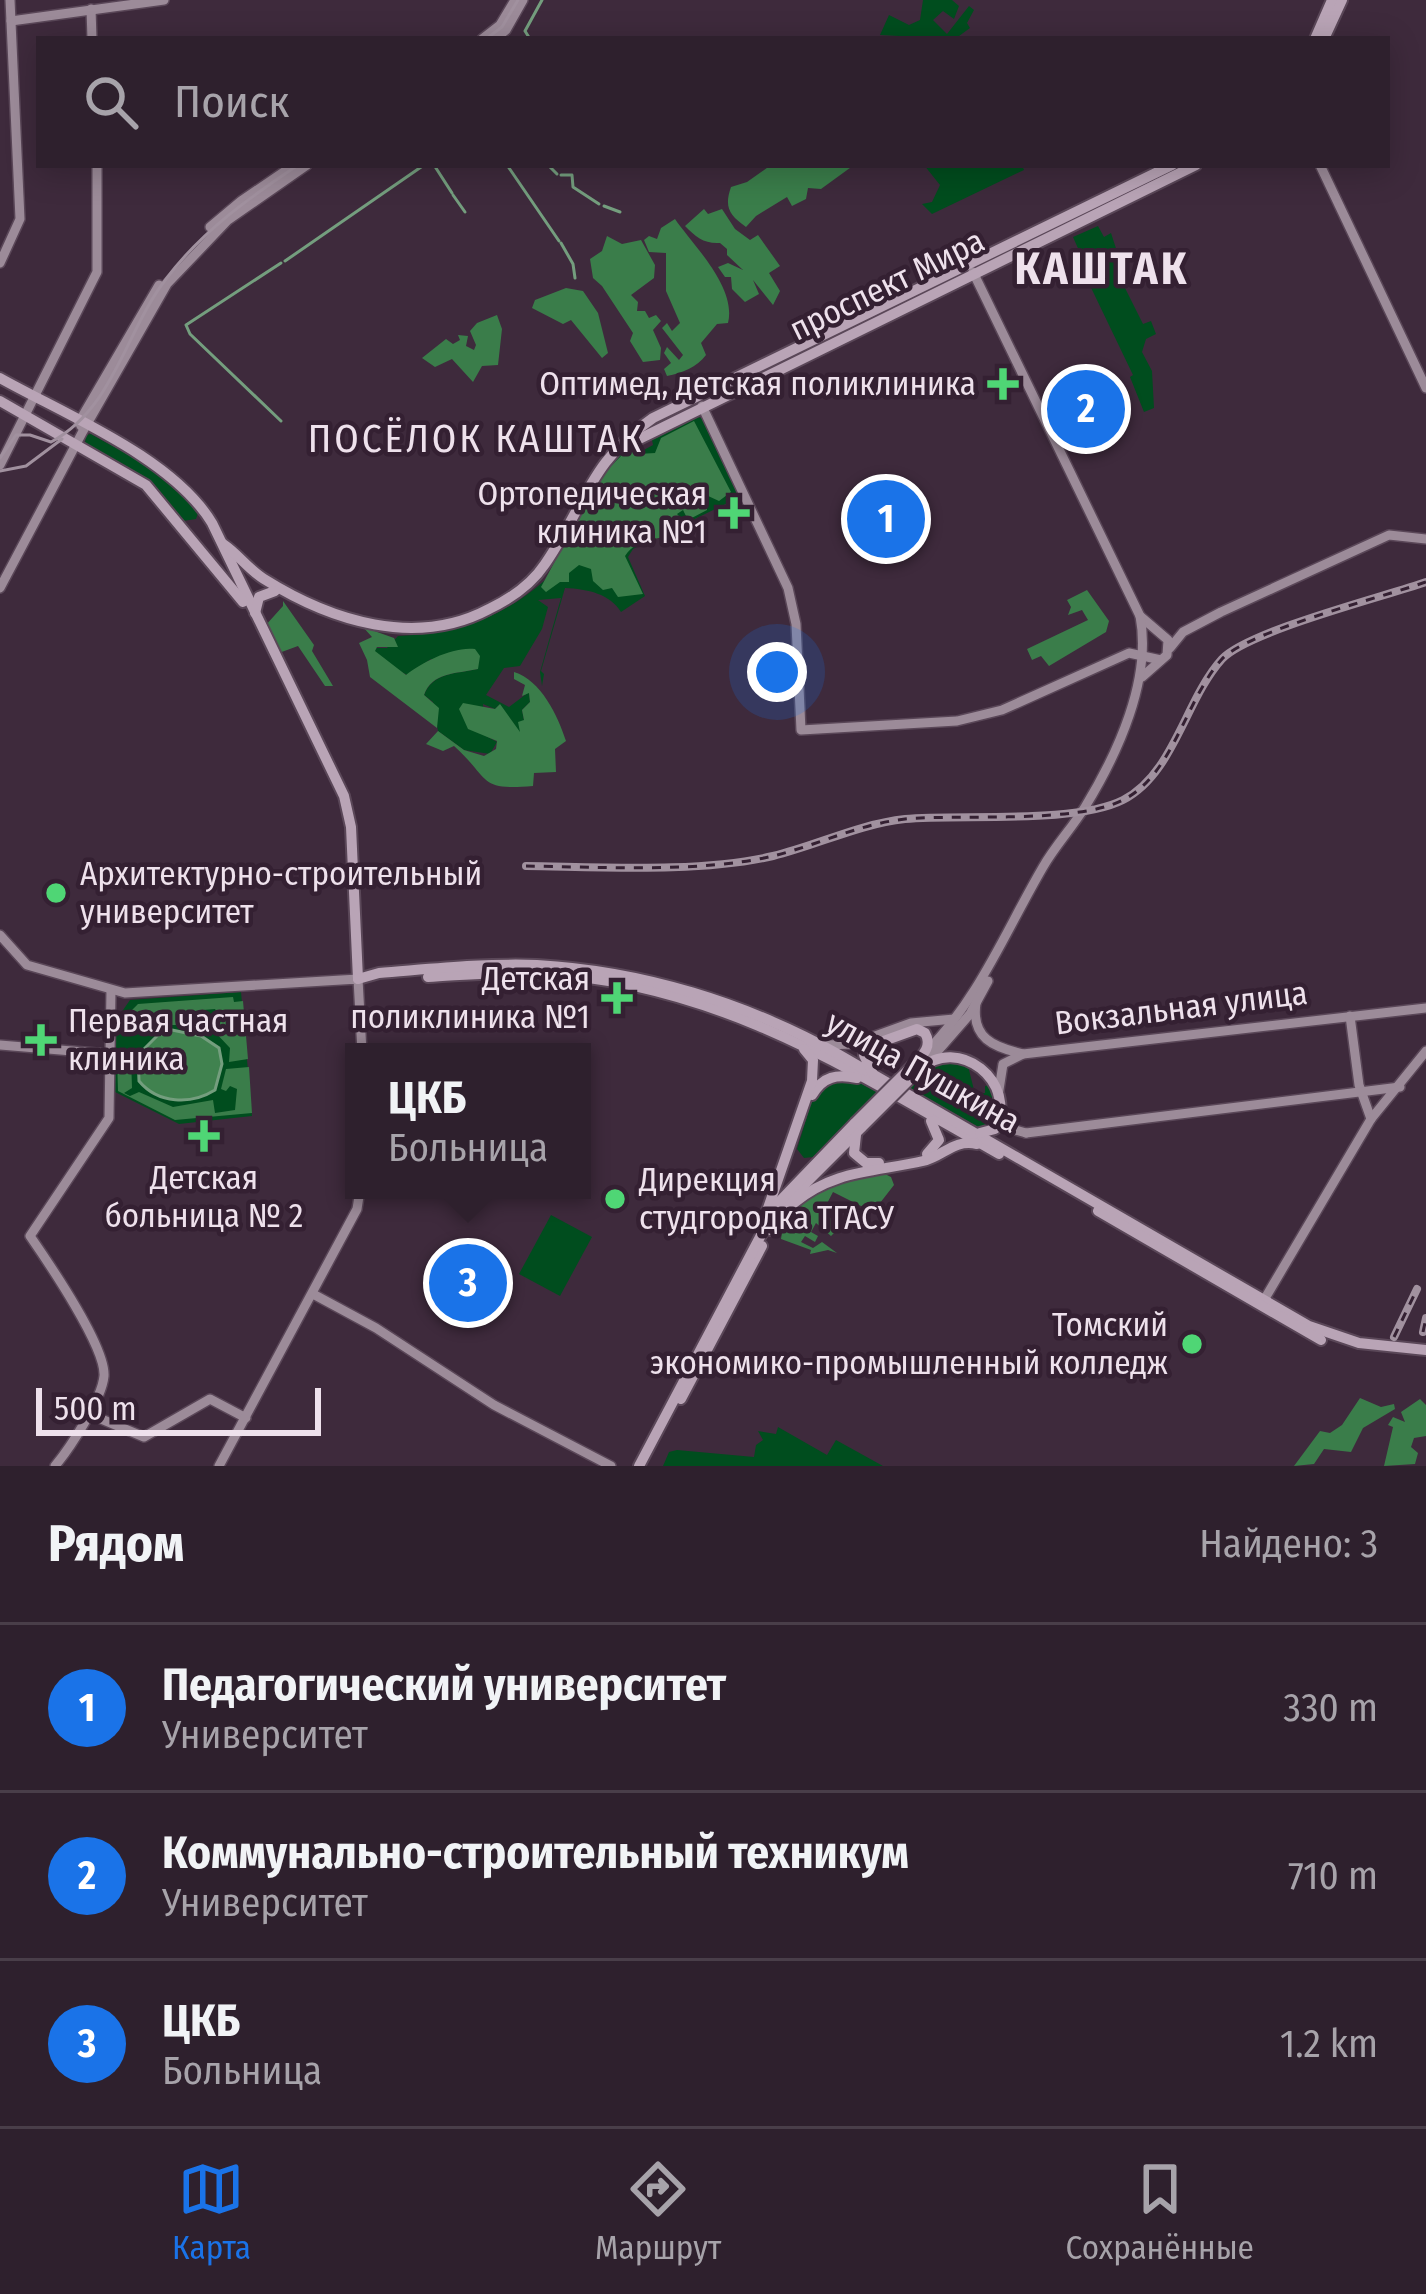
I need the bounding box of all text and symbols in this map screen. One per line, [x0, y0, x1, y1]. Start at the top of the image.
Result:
search box [36, 36, 1390, 168]
icon: search [78, 69, 144, 135]
text: Поиск [174, 75, 289, 129]
street label: проспект Мира [783, 221, 991, 349]
district label: КАШТАК [1014, 242, 1190, 296]
place label: Оптимед, детская поликлиника [539, 364, 976, 404]
pin: 2 [1047, 364, 1125, 454]
marker: Оптимед, детская поликлиника [987, 368, 1019, 400]
district label: ПОСЁЛОК КАШТАК [308, 416, 644, 462]
place label: Ортопедическая клиника №1 [477, 474, 707, 552]
pin: 1 [847, 474, 925, 564]
marker: Ортопедическая клиника №1 [718, 497, 750, 529]
your location [747, 642, 807, 702]
place label: Архитектурно-строительный университет [80, 854, 482, 932]
marker: Архитектурно-строительный университет [43, 880, 69, 906]
place label: Детская поликлиника №1 [350, 959, 590, 1037]
street label: Вокзальная улица [1052, 973, 1310, 1043]
marker: Детская поликлиника №1 [601, 982, 633, 1014]
place label: Первая частная клиника [68, 1001, 288, 1079]
street label: улица Пушкина [819, 1002, 1027, 1142]
marker: Первая частная клиника [25, 1024, 57, 1056]
popup [345, 1043, 591, 1199]
text: ЦКБ [388, 1071, 466, 1125]
marker: Детская больница № 2 [188, 1120, 220, 1152]
text: Больница [388, 1125, 548, 1171]
place label: Детская больница № 2 [105, 1158, 303, 1236]
place label: Дирекция студгородка ТГАСУ [638, 1160, 895, 1238]
marker: Дирекция студгородка ТГАСУ [602, 1186, 628, 1212]
pin: 3 [429, 1238, 507, 1328]
place label: Томский экономико-промышленный колледж [650, 1305, 1168, 1383]
marker: Томский экономико-промышленный колледж [1179, 1331, 1205, 1357]
scale bar [36, 1382, 321, 1435]
text: 500 m [54, 1389, 137, 1429]
text: Рядом [48, 1513, 184, 1575]
text: Найдено: 3 [1199, 1521, 1378, 1567]
text: Педагогический университет [162, 1658, 726, 1712]
text: 1 [79, 1685, 95, 1731]
text: 330 m [1283, 1685, 1378, 1731]
text: Университет [162, 1712, 368, 1758]
text: Коммунально-строительный техникум [162, 1826, 909, 1880]
text: 2 [78, 1853, 96, 1899]
text: 710 m [1288, 1853, 1378, 1899]
text: Университет [162, 1880, 368, 1926]
text: ЦКБ [162, 1994, 240, 2048]
text: 3 [78, 2021, 96, 2067]
text: 1.2 km [1280, 2021, 1378, 2067]
text: Больница [162, 2048, 322, 2094]
tab: Карта [172, 2156, 251, 2268]
tab: Маршрут [595, 2156, 721, 2268]
tab: Сохранённые [1066, 2156, 1254, 2268]

